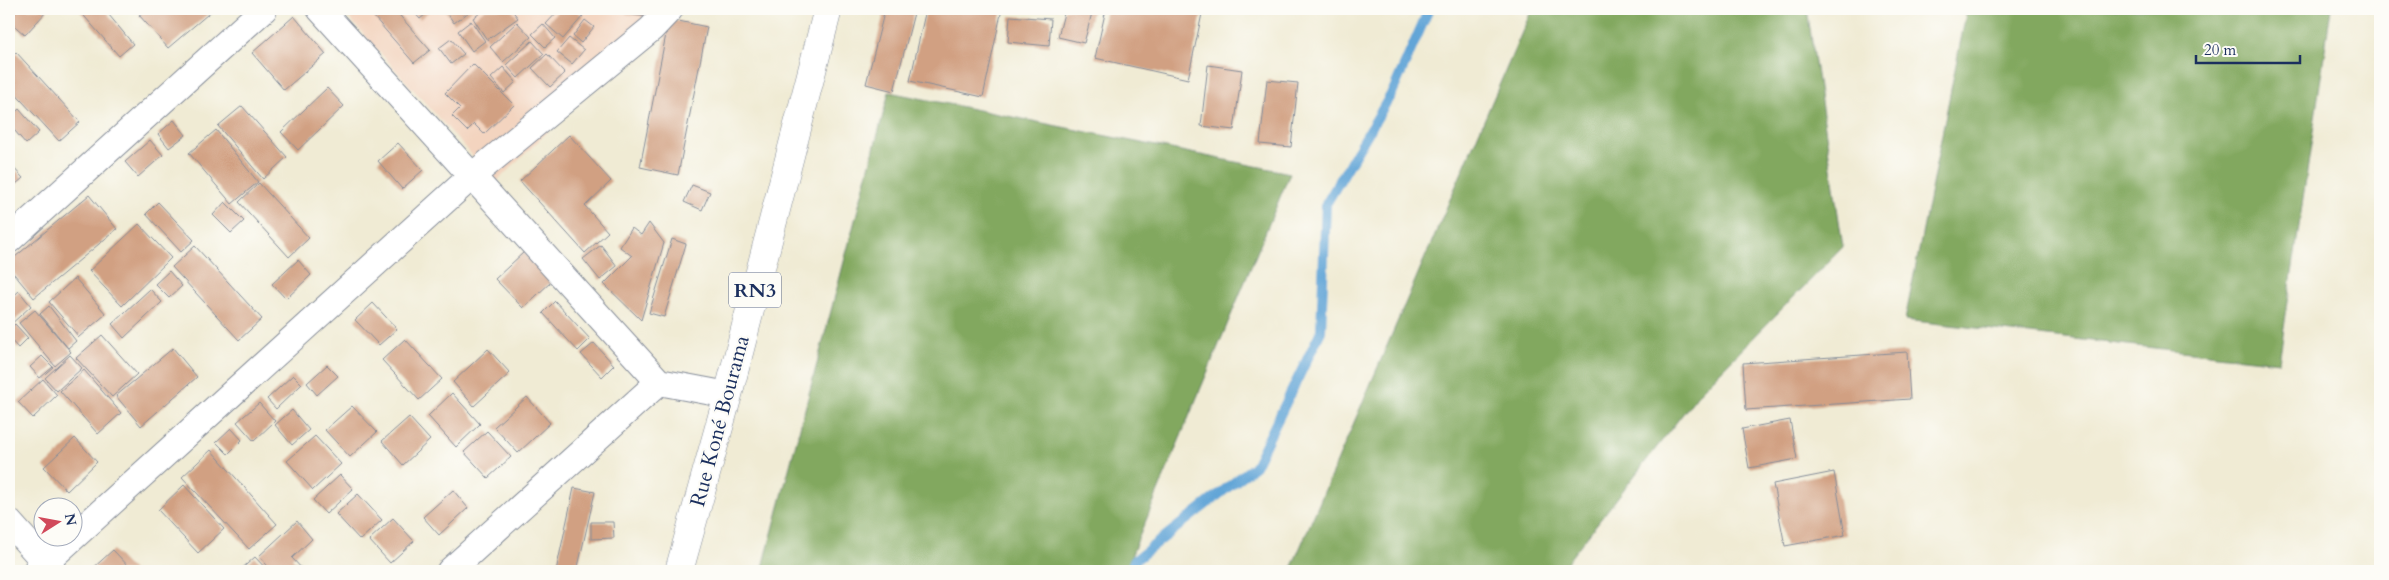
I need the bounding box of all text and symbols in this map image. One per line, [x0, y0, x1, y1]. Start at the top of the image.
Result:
scale bar [2196, 32, 2300, 64]
text: 20 m [2204, 40, 2236, 60]
road number: RN3 [729, 272, 781, 308]
street label: Rue Koné Bourama [683, 332, 757, 510]
north arrow [32, 498, 82, 548]
text: N [60, 512, 81, 527]

